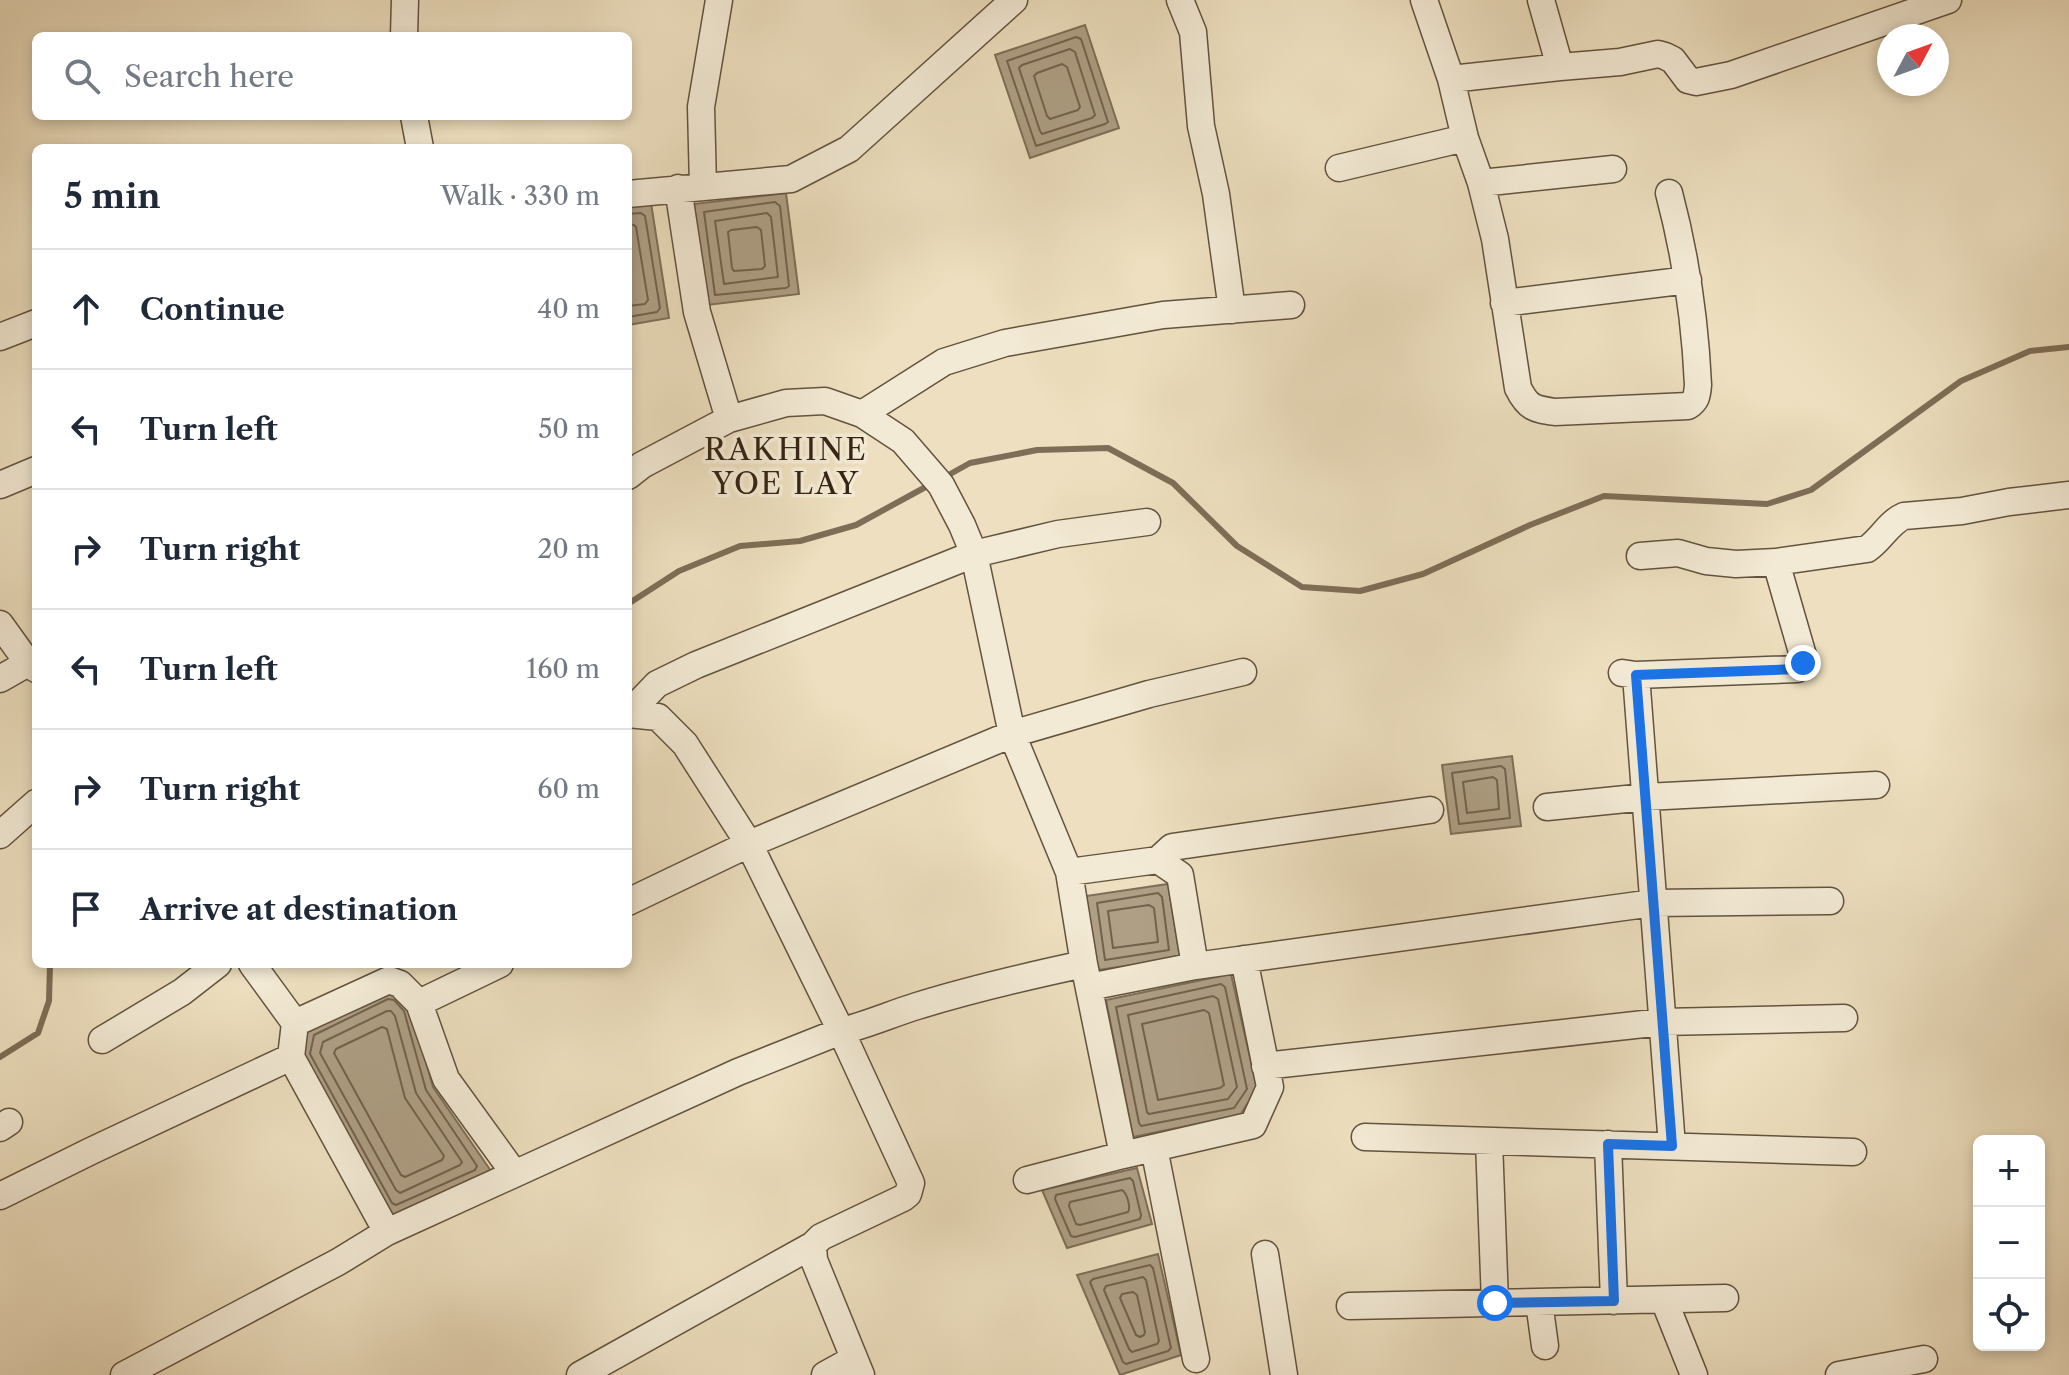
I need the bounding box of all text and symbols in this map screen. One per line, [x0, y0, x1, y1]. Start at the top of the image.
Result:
north arrow [1877, 24, 1949, 96]
search box [32, 32, 632, 120]
icon: search [60, 54, 104, 98]
text: Search here [124, 58, 294, 95]
text: 5 min [64, 175, 161, 217]
text: Walk · 330 m [441, 180, 600, 212]
icon: ahead [64, 287, 108, 331]
text: Continue [140, 291, 285, 328]
text: 40 m [537, 293, 600, 325]
icon: left [64, 407, 108, 451]
text: Turn left [140, 411, 277, 448]
text: 50 m [538, 413, 600, 445]
district label: RAKHINE YOE LAY [704, 431, 868, 502]
icon: right [64, 527, 108, 571]
text: Turn right [140, 531, 300, 568]
text: 20 m [537, 533, 600, 565]
route end [1785, 645, 1821, 681]
icon: left [64, 647, 108, 691]
text: Turn left [140, 651, 277, 688]
text: 160 m [526, 653, 600, 685]
icon: right [64, 767, 108, 811]
text: Turn right [140, 771, 300, 808]
text: 60 m [537, 773, 600, 805]
icon: arrive [64, 887, 108, 931]
text: Arrive at destination [140, 891, 458, 928]
map controls [1973, 1135, 2045, 1351]
button: + [1973, 1135, 2045, 1207]
button: − [1973, 1207, 2045, 1279]
button: locate [1973, 1279, 2045, 1351]
route start [1477, 1285, 1513, 1321]

